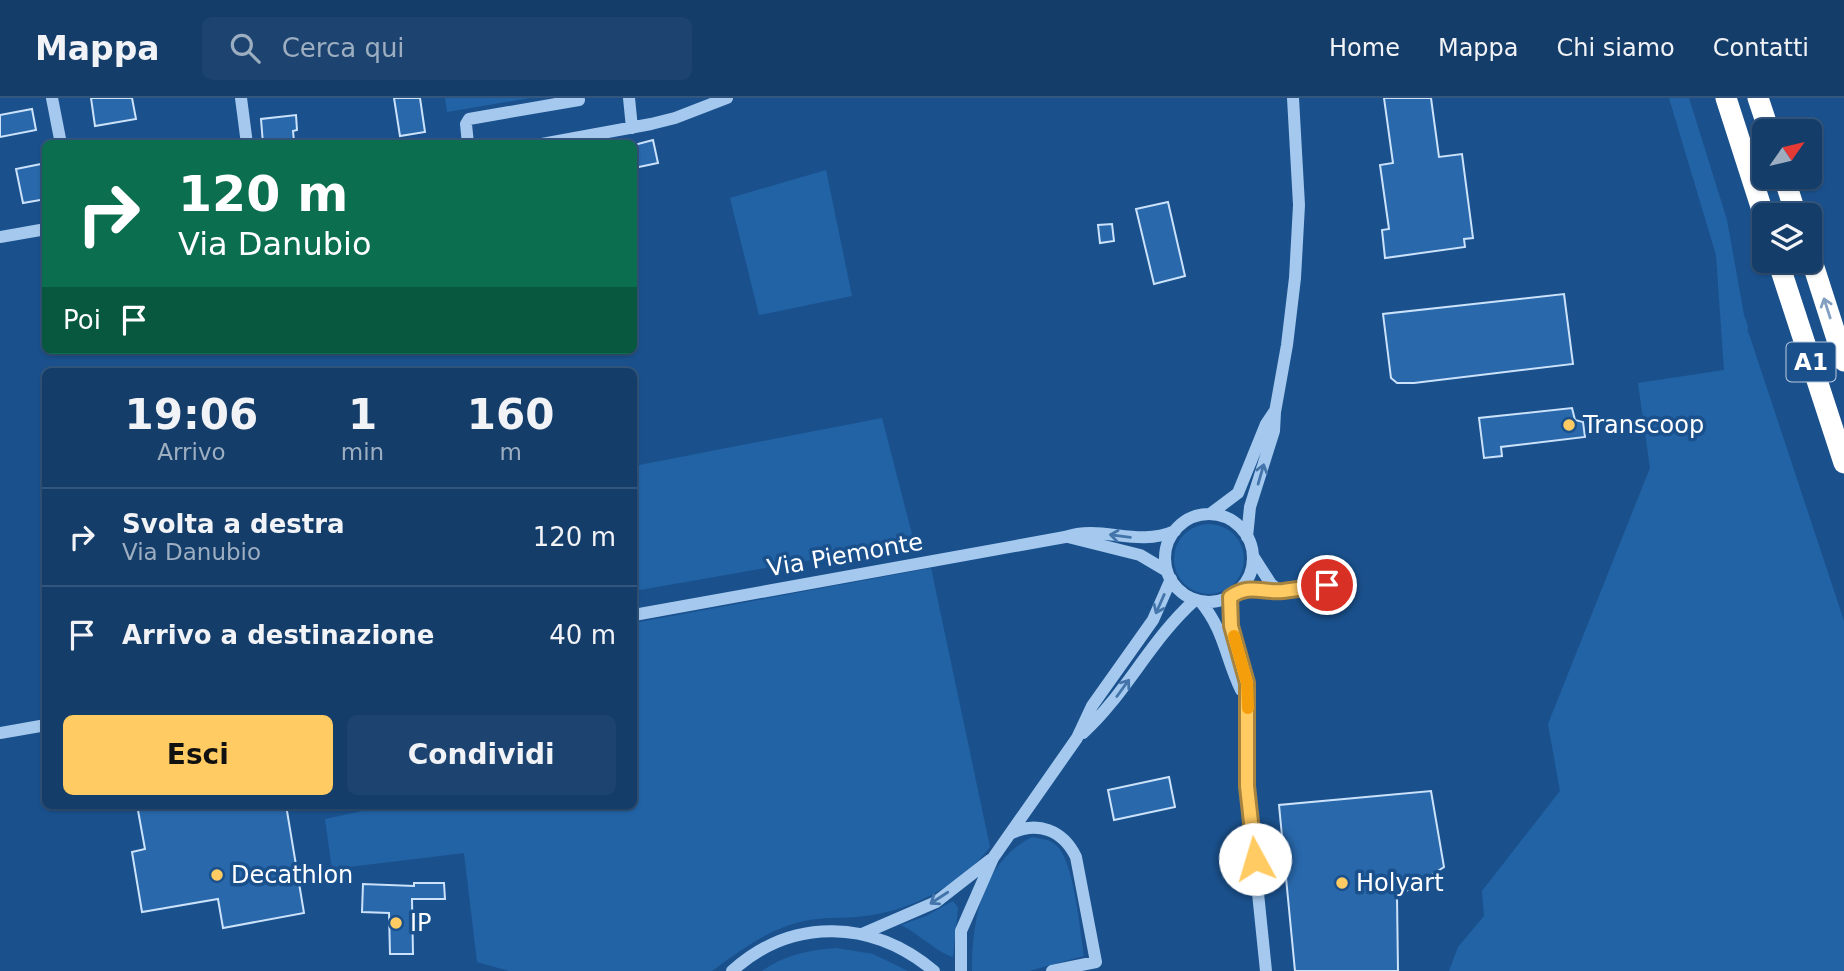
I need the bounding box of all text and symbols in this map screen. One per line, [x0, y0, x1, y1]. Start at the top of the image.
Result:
search box [202, 17, 692, 80]
text: Mappa [35, 29, 160, 68]
icon: search [226, 29, 264, 67]
text: Cerca qui [282, 33, 405, 63]
text: Home [1329, 34, 1400, 62]
text: Mappa [1438, 34, 1519, 62]
text: Chi siamo [1557, 34, 1675, 62]
text: Contatti [1713, 34, 1809, 62]
north arrow [1752, 119, 1822, 189]
map controls [1752, 119, 1822, 273]
text: 120 m [178, 166, 348, 223]
icon: right [63, 168, 154, 259]
button: layers [1752, 203, 1822, 273]
text: Via Danubio [178, 225, 371, 263]
one-way arrow [1820, 298, 1832, 320]
icon: arrive [115, 301, 153, 339]
text: Poi [63, 305, 101, 335]
road number: A1 [1786, 342, 1836, 382]
text: 19:06 [125, 390, 258, 439]
text: 1 [348, 390, 377, 439]
text: 160 [467, 390, 554, 439]
place label: Transcoop [1582, 411, 1704, 439]
marker: Transcoop [1561, 417, 1577, 433]
text: Arrivo [157, 439, 226, 465]
text: min [341, 439, 384, 465]
text: m [499, 439, 522, 465]
one-way arrow [1255, 463, 1268, 485]
text: Svolta a destra [122, 509, 345, 539]
icon: right [63, 518, 101, 556]
text: 120 m [533, 522, 616, 552]
street label: Via Piemonte [765, 528, 925, 582]
one-way arrow [1109, 529, 1132, 542]
text: Via Danubio [122, 539, 261, 565]
pin [1297, 555, 1357, 615]
icon: arrive [1308, 566, 1346, 604]
one-way arrow [1153, 593, 1166, 615]
icon: arrive [63, 616, 101, 654]
text: Arrivo a destinazione [122, 620, 434, 650]
text: 40 m [549, 620, 616, 650]
one-way arrow [1115, 679, 1130, 698]
button: Esci [63, 715, 333, 795]
button: Condividi [347, 715, 616, 795]
position arrow [1218, 822, 1292, 896]
place label: Decathlon [231, 861, 353, 889]
marker: Decathlon [209, 867, 225, 883]
place label: Holyart [1356, 869, 1444, 897]
marker: Holyart [1334, 875, 1350, 891]
one-way arrow [929, 892, 949, 906]
place label: IP [410, 909, 432, 937]
marker: IP [388, 915, 404, 931]

